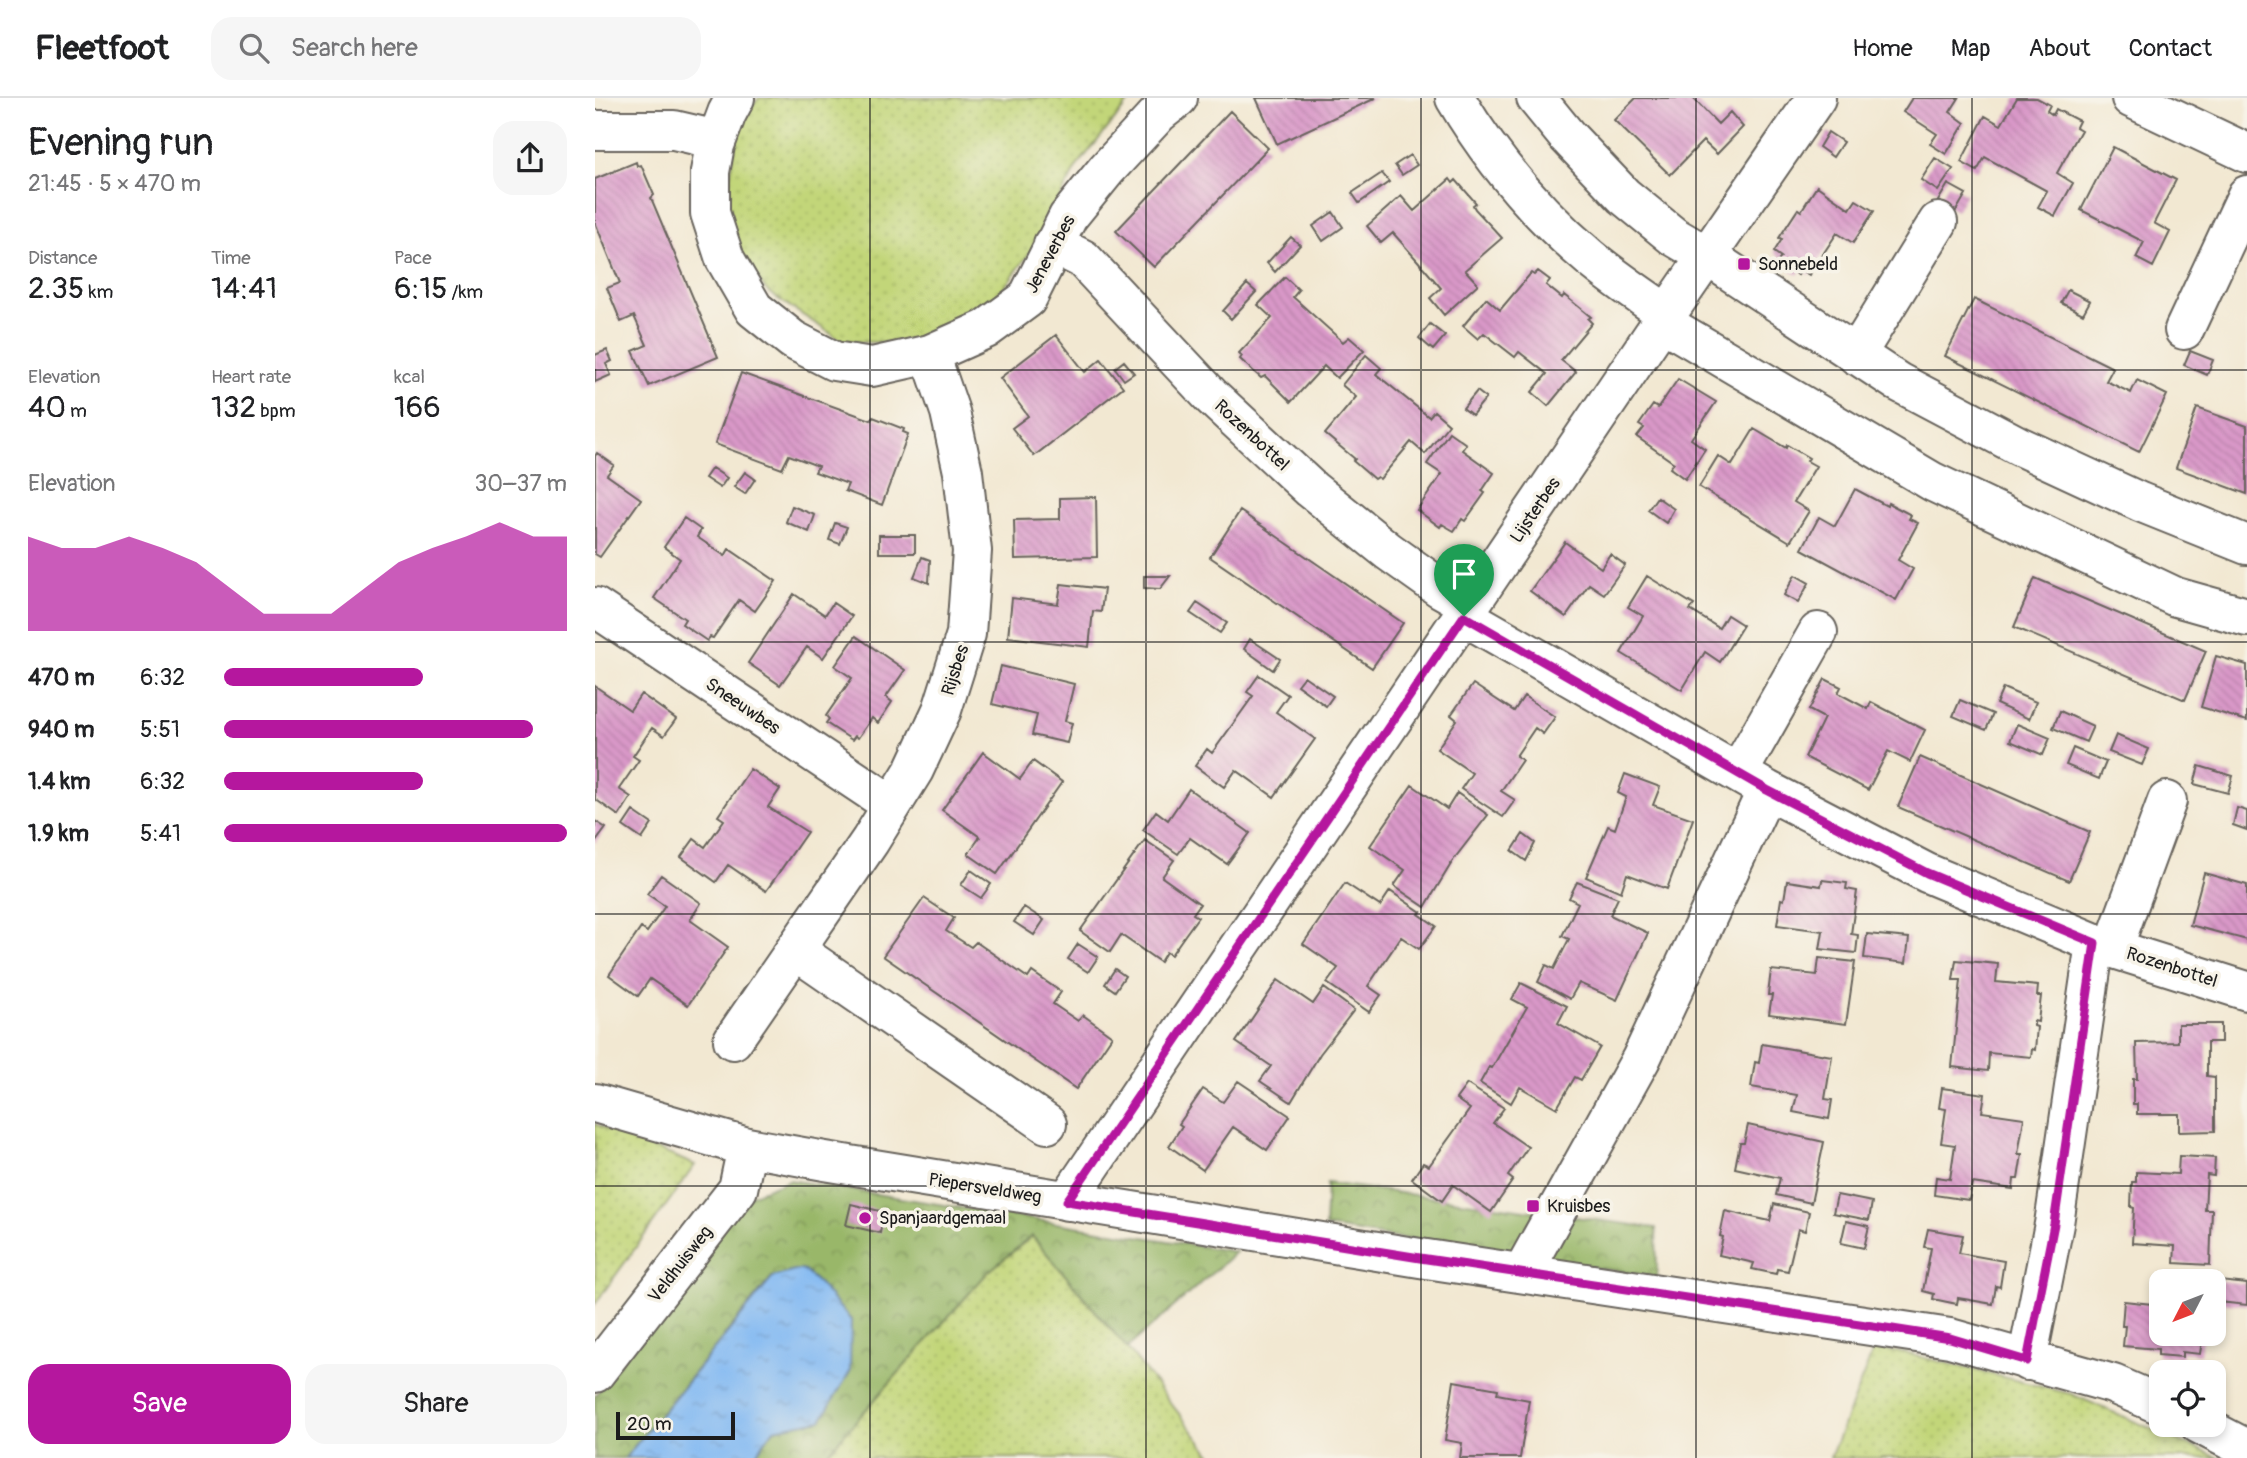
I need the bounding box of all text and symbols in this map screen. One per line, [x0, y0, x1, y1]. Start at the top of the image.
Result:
search box [211, 17, 701, 80]
text: Fleetfoot [35, 28, 169, 69]
icon: search [235, 29, 273, 67]
text: Search here [291, 32, 418, 64]
text: Home [1852, 34, 1913, 63]
text: Map [1951, 34, 1991, 63]
text: About [2029, 34, 2091, 63]
text: Contact [2129, 34, 2212, 63]
text: Evening run [28, 119, 214, 167]
button: share [493, 121, 567, 195]
text: 21:45 · 5 × 470 m [28, 169, 201, 198]
street label: Jeneverbes [1020, 211, 1081, 297]
text: Distance [28, 246, 97, 270]
text: Time [211, 246, 251, 270]
text: Pace [394, 246, 432, 270]
place label: Sonnebeld [1758, 253, 1838, 276]
marker: Sonnebeld [1736, 256, 1752, 272]
text: 2.35 [28, 270, 84, 307]
text: 14:41 [211, 270, 277, 307]
text: 6:15 [394, 270, 447, 307]
text: km [84, 280, 113, 304]
text: /km [447, 280, 483, 304]
text: Elevation [28, 365, 100, 389]
text: Heart rate [211, 365, 291, 389]
text: kcal [394, 365, 425, 389]
text: 40 [28, 389, 66, 426]
text: 132 [211, 389, 256, 426]
text: 166 [394, 389, 441, 426]
street label: Rozenbottel [1209, 395, 1294, 476]
text: m [66, 399, 87, 423]
text: bpm [256, 399, 296, 423]
text: Elevation [28, 469, 116, 498]
text: 30–37 m [474, 469, 567, 498]
street label: Lijsterbes [1505, 473, 1566, 547]
pin [1434, 544, 1494, 616]
icon: arrive [1445, 555, 1483, 593]
street label: Rijsbes [937, 642, 974, 698]
text: 470 m [28, 663, 95, 692]
text: 6:32 [140, 663, 185, 692]
street label: Sneeuwbes [701, 673, 785, 740]
text: 940 m [28, 715, 94, 744]
text: 5:51 [140, 715, 180, 744]
text: 1.4 km [28, 767, 90, 796]
text: 6:32 [140, 767, 185, 796]
text: 1.9 km [28, 819, 89, 848]
text: 5:41 [140, 819, 181, 848]
street label: Rozenbottel [2123, 942, 2220, 993]
street label: Piepersveldweg [927, 1168, 1043, 1209]
place label: Kruisbes [1547, 1195, 1610, 1218]
marker: Kruisbes [1525, 1198, 1541, 1214]
place label: Spanjaardgemaal [879, 1207, 1006, 1230]
marker: Spanjaardgemaal [857, 1210, 873, 1226]
street label: Veldhuisweg [643, 1221, 718, 1307]
north arrow [2149, 1269, 2226, 1346]
map controls [2149, 1269, 2226, 1437]
button: locate [2149, 1360, 2226, 1437]
button: Save [28, 1364, 291, 1444]
button: Share [305, 1364, 567, 1444]
scale bar [616, 1409, 735, 1441]
text: 20 m [627, 1412, 672, 1436]

